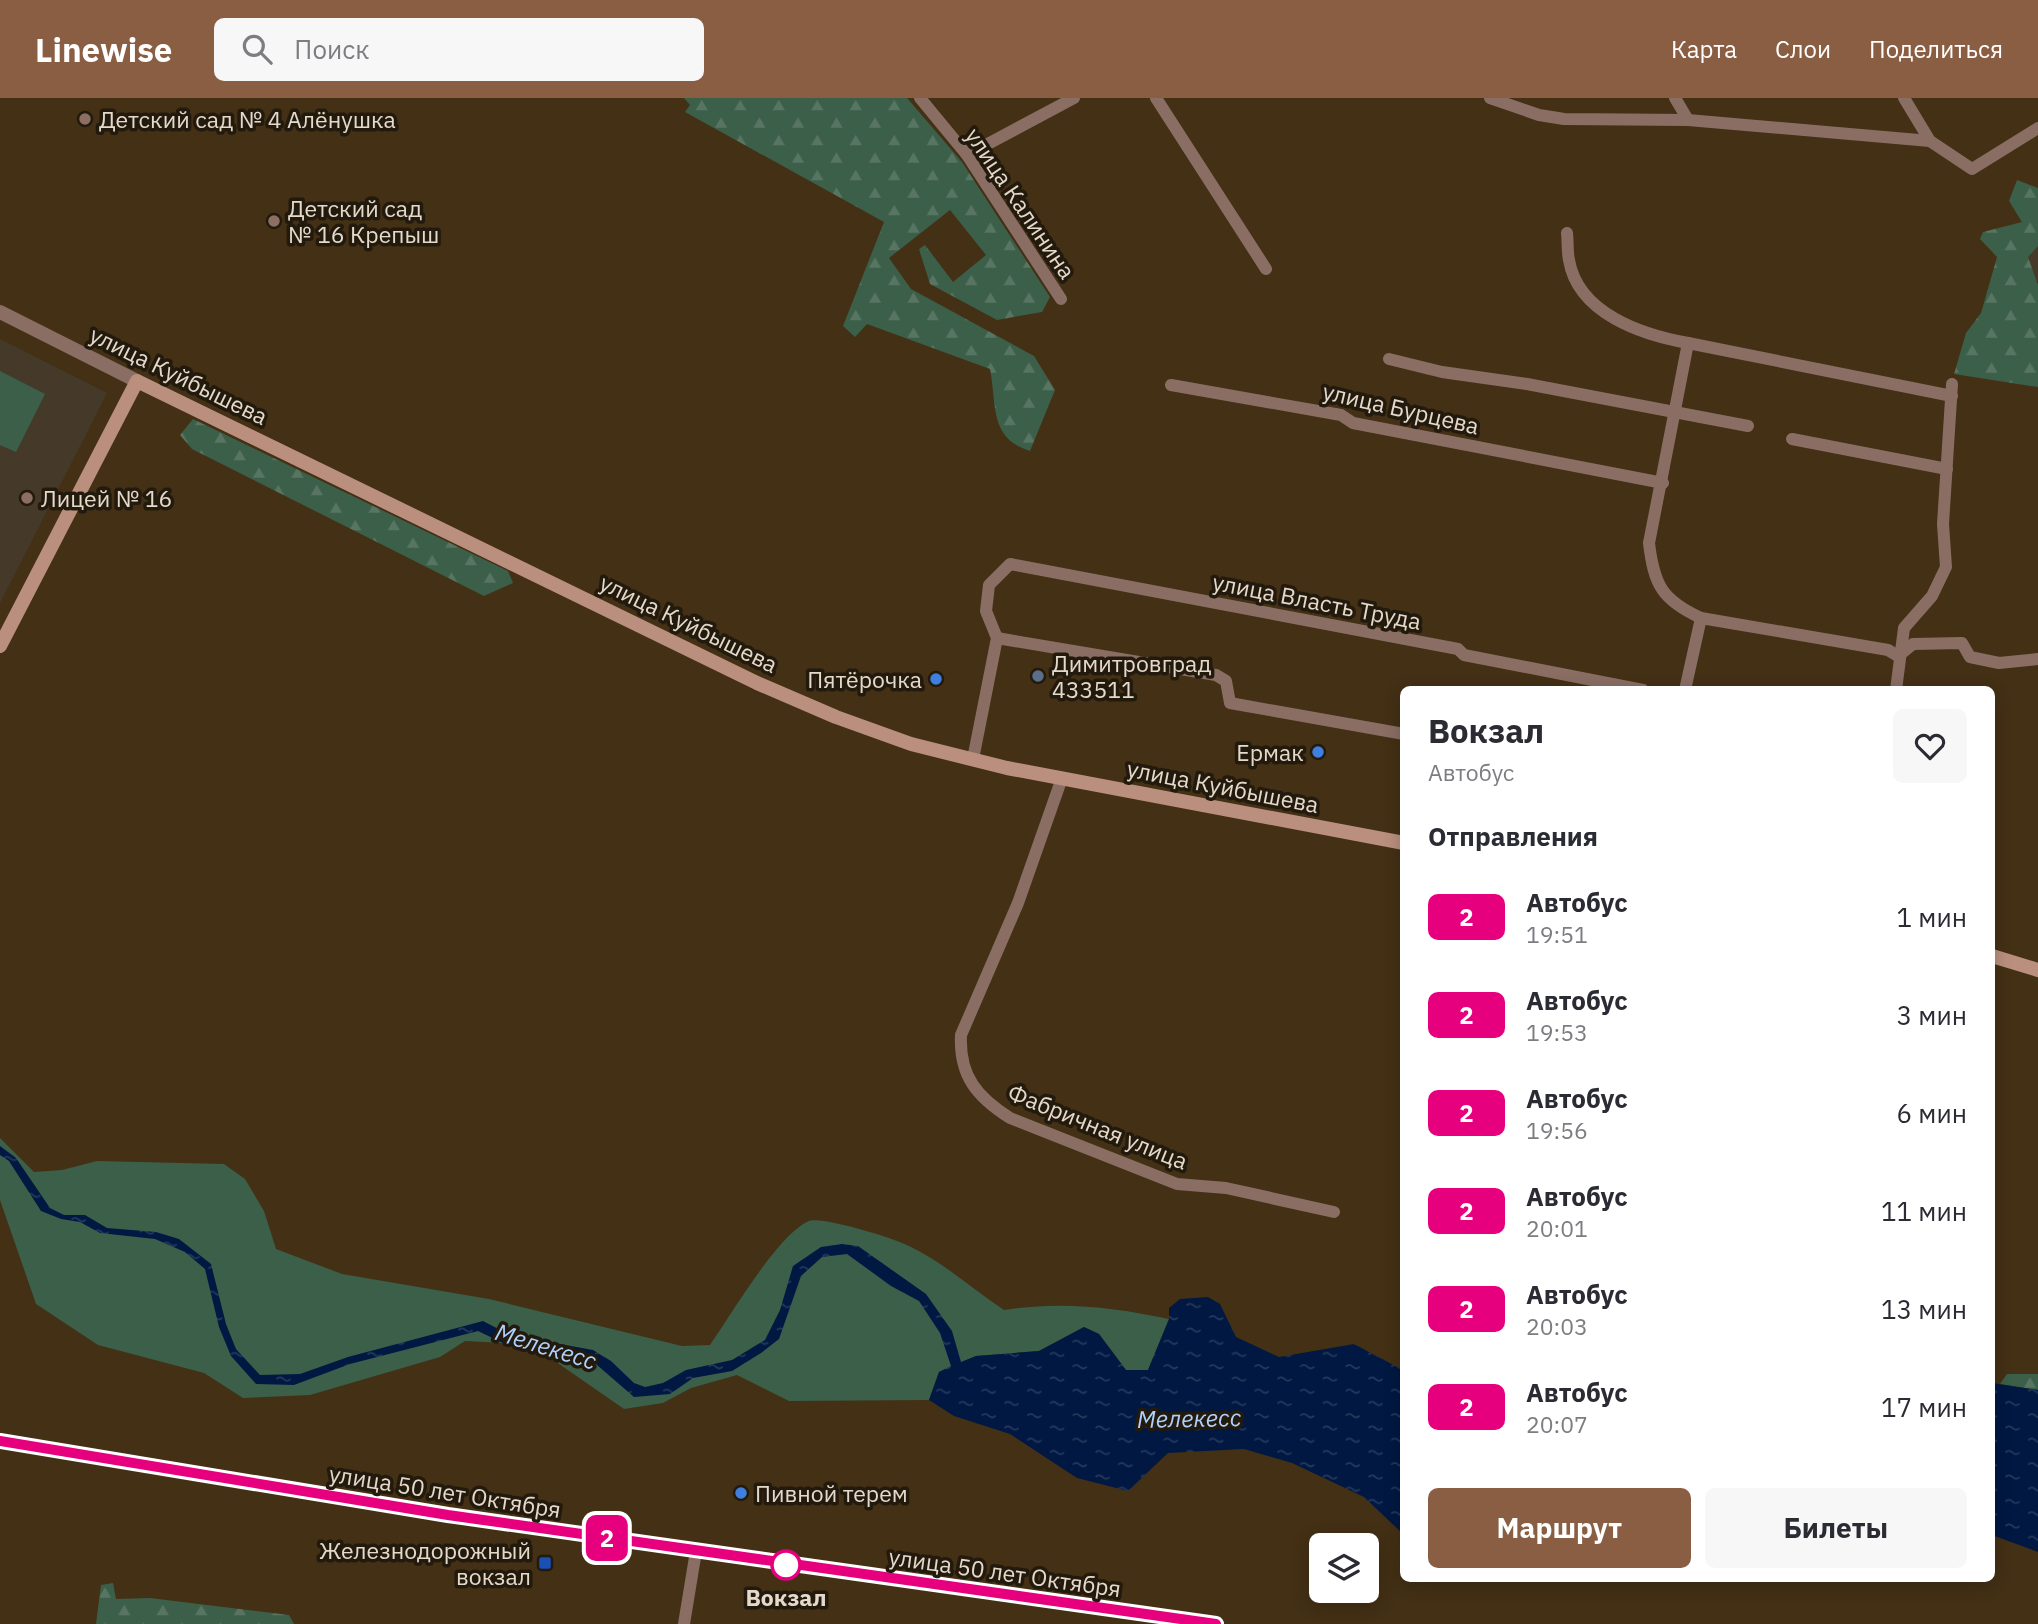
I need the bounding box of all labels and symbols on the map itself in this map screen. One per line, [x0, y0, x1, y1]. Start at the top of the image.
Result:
place label: Детский сад № 4 Алёнушка [99, 104, 396, 134]
marker: Детский сад № 4 Алёнушка [77, 111, 93, 127]
street label: улица Калинина [959, 122, 1083, 284]
place label: Детский сад № 16 Крепыш [288, 193, 439, 249]
marker: Детский сад № 16 Крепыш [266, 213, 282, 229]
street label: улица Куйбышева [85, 319, 273, 431]
street label: улица Бурцева [1320, 375, 1482, 441]
place label: Лицей № 16 [41, 483, 172, 513]
marker: Лицей № 16 [19, 490, 35, 506]
street label: улица Власть Труда [1210, 566, 1424, 636]
street label: улица Куйбышева [595, 567, 783, 679]
place label: Димитровград 433511 [1052, 648, 1212, 704]
place label: Пятёрочка [807, 664, 922, 694]
marker: Димитровград 433511 [1030, 668, 1046, 684]
marker: Пятёрочка [928, 671, 944, 687]
place label: Ермак [1236, 737, 1304, 767]
marker: Ермак [1310, 744, 1326, 760]
street label: улица Куйбышева [1125, 753, 1321, 819]
street label: Фабричная улица [1004, 1076, 1192, 1176]
water label: Мелекесс [491, 1315, 601, 1377]
water label: Мелекесс [1137, 1401, 1242, 1435]
street label: улица 50 лет Октября [327, 1458, 563, 1524]
place label: Пивной терем [755, 1478, 908, 1508]
marker: Пивной терем [733, 1485, 749, 1501]
line badge: 2 [584, 1515, 630, 1561]
place label: Железнодорожный вокзал [319, 1535, 531, 1591]
street label: улица 50 лет Октября [887, 1541, 1123, 1603]
marker: Вокзал [771, 1550, 801, 1580]
marker: Железнодорожный вокзал [537, 1555, 553, 1571]
place label: Вокзал [745, 1582, 827, 1612]

